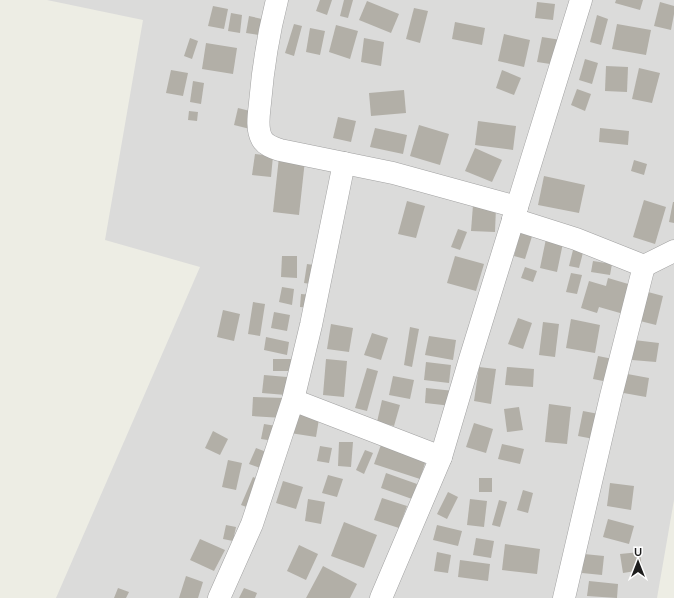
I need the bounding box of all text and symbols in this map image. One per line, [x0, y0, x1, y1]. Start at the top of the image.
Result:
north arrow [618, 542, 658, 582]
text: U [634, 545, 642, 558]

